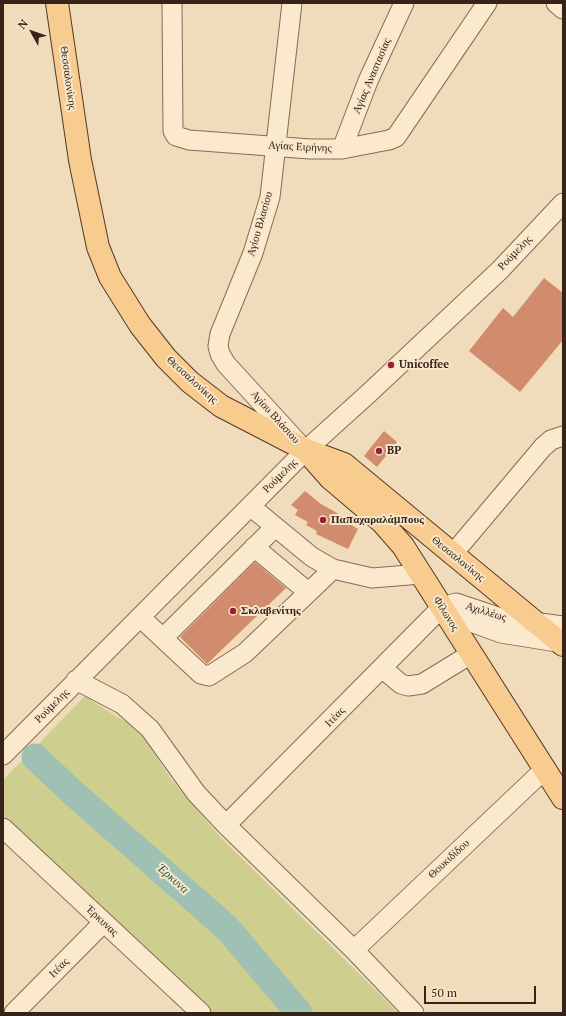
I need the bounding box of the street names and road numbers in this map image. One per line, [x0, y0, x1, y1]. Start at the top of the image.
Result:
street label: Αγίας Αναστασίας [350, 36, 394, 116]
street label: Θεσσαλονίκης [57, 45, 79, 111]
street label: Αγίας Ειρήνης [268, 139, 332, 155]
street label: Αγίου Βλασίου [244, 190, 276, 258]
street label: Ρούμελης [495, 233, 535, 273]
street label: Θεσσαλονίκης [164, 353, 220, 407]
street label: Αγίου Βλάσιου [248, 388, 302, 446]
street label: Ρούμελης [260, 456, 300, 496]
street label: Θεσσαλονίκης [429, 534, 487, 584]
street label: Φίλωνος [430, 594, 462, 634]
street label: Αχιλλέως [464, 600, 508, 624]
street label: Ρούμελης [32, 686, 72, 726]
street label: Ιτέας [322, 704, 348, 730]
street label: Θουκιδίδου [426, 837, 472, 881]
street label: Έρκυνας [83, 903, 121, 939]
street label: Ιτέας [46, 955, 72, 981]

